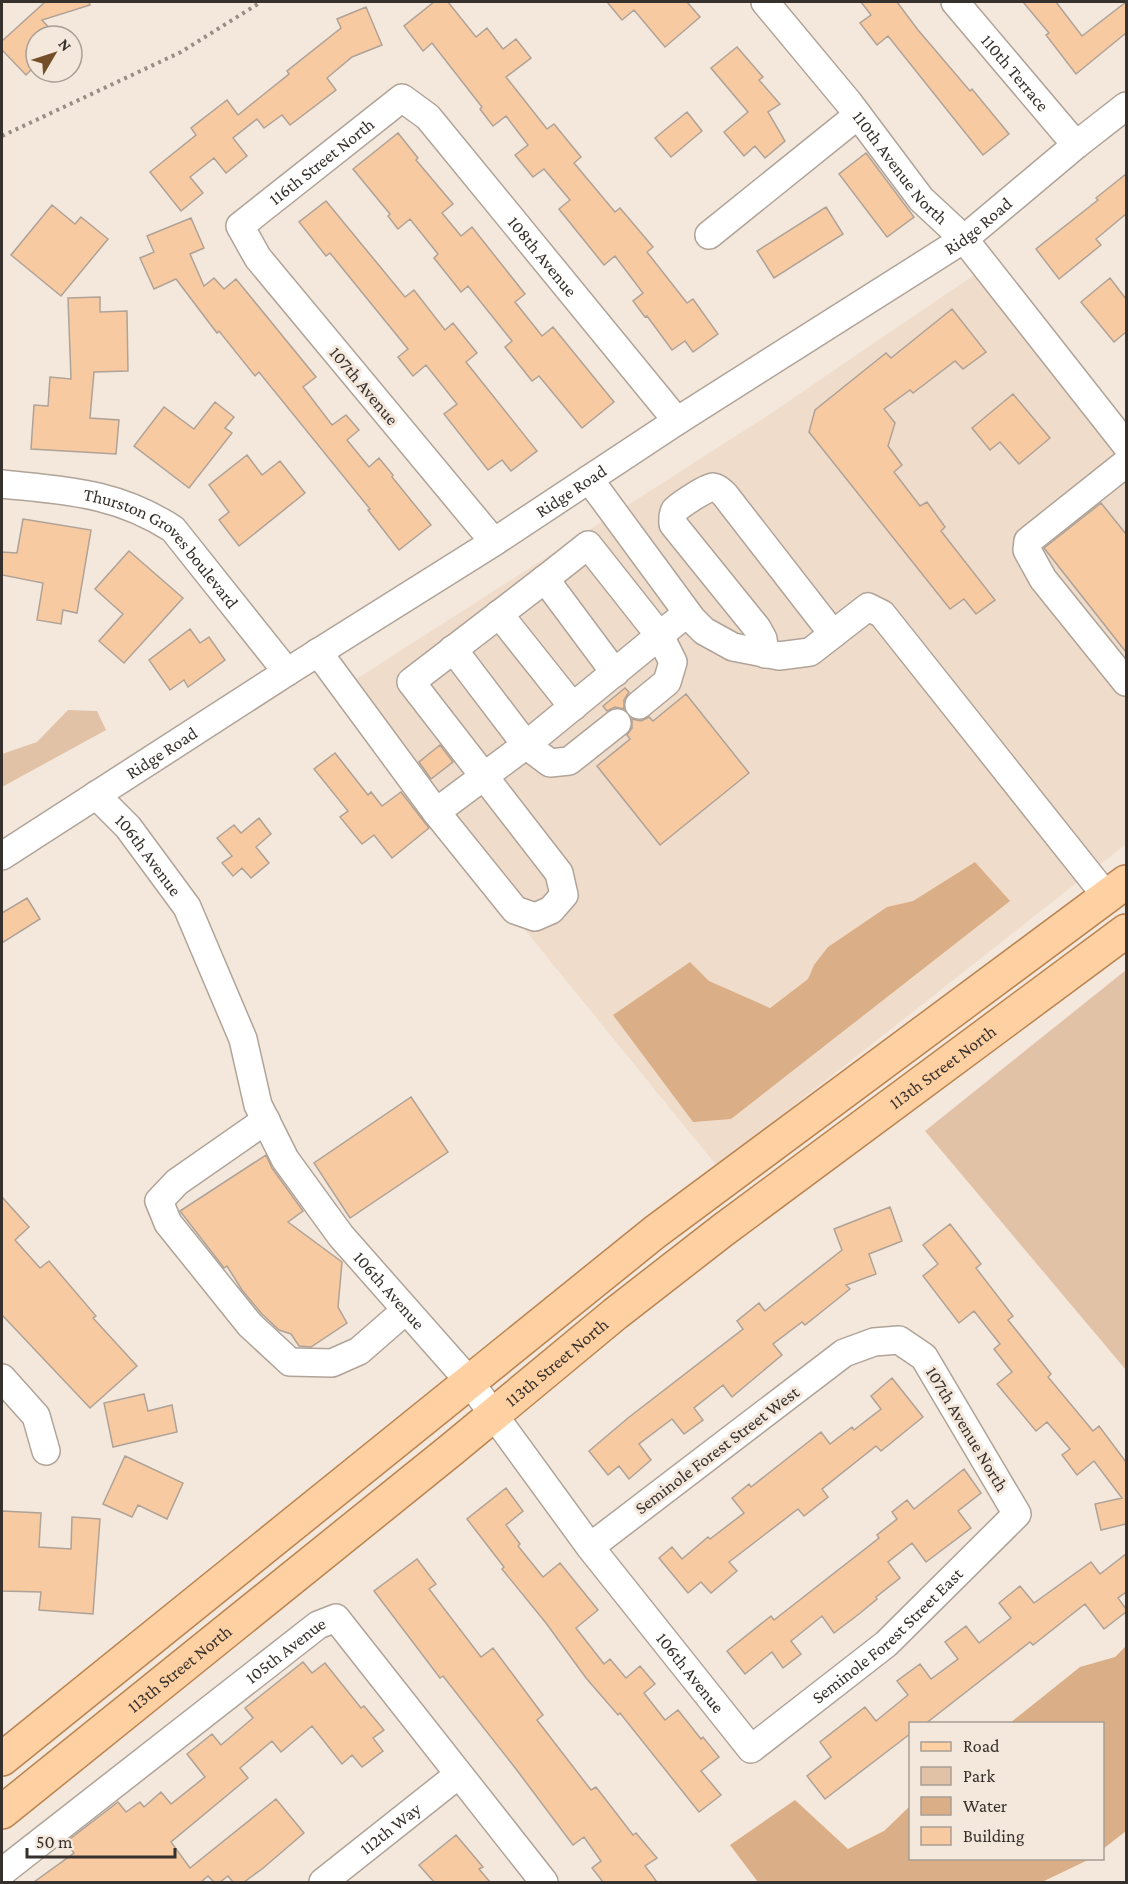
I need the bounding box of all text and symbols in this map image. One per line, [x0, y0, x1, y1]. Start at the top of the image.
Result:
north arrow [24, 24, 84, 84]
street label: 110th Terrace [977, 31, 1053, 116]
text: N [55, 35, 75, 55]
street label: 110th Avenue North [848, 107, 952, 229]
street label: 116th Street North [265, 114, 378, 209]
street label: Ridge Road [941, 193, 1016, 259]
street label: 108th Avenue [504, 212, 581, 301]
street label: 107th Avenue [326, 343, 403, 429]
street label: Ridge Road [532, 460, 611, 522]
street label: Thurston Groves boulevard [82, 484, 243, 613]
street label: Ridge Road [122, 722, 201, 783]
street label: 106th Avenue [111, 810, 186, 900]
street label: 113th Street North [885, 1021, 1000, 1113]
street label: 106th Avenue [349, 1247, 429, 1334]
street label: 113th Street North [501, 1314, 612, 1411]
street label: 107th Avenue North [922, 1363, 1012, 1495]
street label: Seminole Forest Street West [631, 1381, 804, 1518]
street label: Seminole Forest Street East [808, 1563, 968, 1708]
street label: 105th Avenue [241, 1613, 328, 1688]
street label: 113th Street North [123, 1621, 236, 1717]
street label: 106th Avenue [652, 1629, 728, 1717]
legend [909, 1722, 1104, 1860]
text: Road [963, 1736, 1000, 1756]
text: Park [963, 1766, 995, 1786]
text: Water [963, 1796, 1008, 1816]
street label: 112th Way [356, 1798, 425, 1859]
scale bar [27, 1821, 176, 1859]
text: Building [963, 1826, 1025, 1846]
text: 50 m [36, 1832, 73, 1852]

